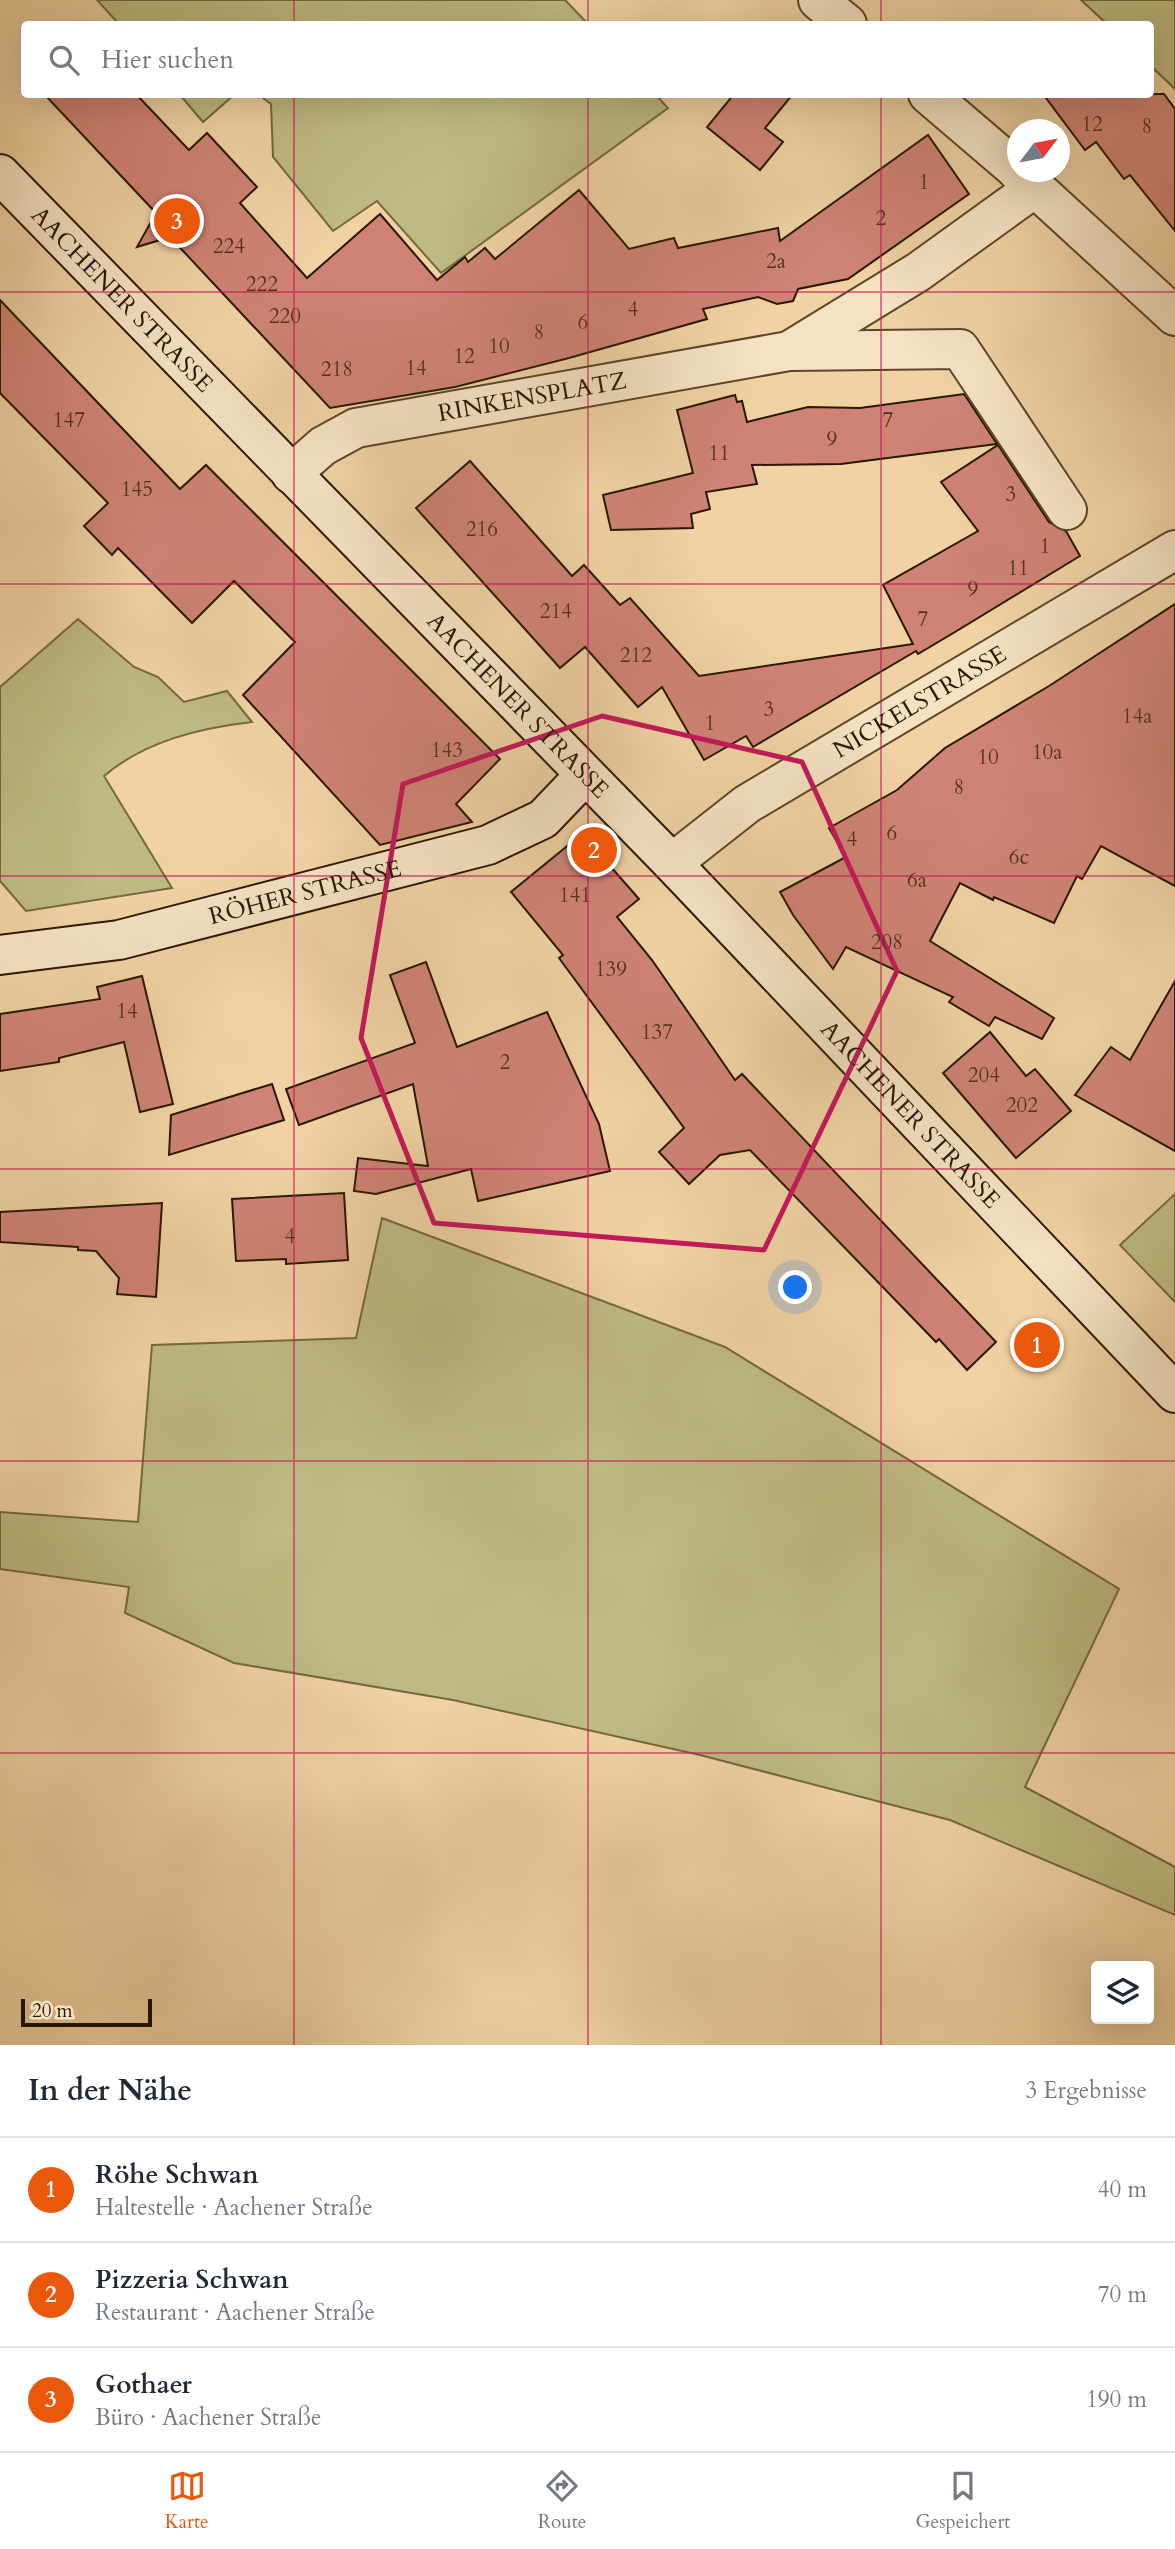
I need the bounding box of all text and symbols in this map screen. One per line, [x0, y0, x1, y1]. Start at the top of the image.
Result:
search box [21, 21, 1154, 98]
icon: search [45, 41, 83, 79]
text: Hier suchen [101, 42, 234, 77]
house number: 12 [1081, 110, 1103, 139]
house number: 8 [1142, 112, 1152, 141]
north arrow [1007, 119, 1070, 182]
house number: 1 [919, 168, 929, 197]
pin: 3 [154, 195, 200, 247]
street label: AACHENER STRASSE [24, 199, 221, 400]
house number: 2 [876, 204, 887, 233]
house number: 224 [213, 232, 245, 261]
house number: 2a [766, 247, 786, 276]
house number: 222 [246, 270, 278, 299]
house number: 4 [628, 295, 639, 324]
house number: 220 [269, 302, 301, 331]
house number: 6 [578, 308, 588, 337]
house number: 8 [534, 318, 544, 347]
house number: 10 [488, 332, 510, 361]
house number: 12 [453, 342, 475, 371]
house number: 14 [405, 354, 427, 383]
house number: 218 [321, 355, 353, 384]
street label: RINKENSPLATZ [435, 364, 629, 430]
house number: 147 [53, 406, 85, 435]
house number: 7 [883, 406, 894, 435]
house number: 9 [827, 425, 838, 454]
house number: 11 [708, 439, 730, 468]
house number: 145 [121, 475, 153, 504]
house number: 3 [1006, 480, 1016, 509]
house number: 216 [466, 515, 498, 544]
house number: 1 [1040, 532, 1050, 561]
house number: 11 [1007, 554, 1029, 583]
house number: 9 [968, 575, 979, 604]
house number: 214 [540, 597, 572, 626]
street label: AACHENER STRASSE [420, 605, 616, 805]
house number: 7 [918, 605, 929, 634]
street label: NICKELSTRASSE [827, 637, 1012, 766]
house number: 212 [620, 641, 652, 670]
house number: 3 [764, 695, 774, 724]
house number: 14a [1122, 702, 1152, 731]
house number: 1 [705, 709, 715, 738]
house number: 143 [431, 736, 463, 765]
house number: 10a [1032, 738, 1062, 767]
house number: 10 [977, 743, 999, 772]
house number: 8 [954, 773, 964, 802]
house number: 6 [887, 819, 897, 848]
pin: 2 [571, 824, 617, 876]
house number: 4 [847, 825, 858, 854]
house number: 6c [1009, 843, 1029, 872]
street label: RÖHER STRASSE [205, 852, 405, 933]
house number: 6a [907, 866, 927, 895]
house number: 141 [559, 881, 591, 910]
house number: 208 [871, 928, 903, 957]
house number: 139 [595, 955, 627, 984]
house number: 14 [116, 997, 138, 1026]
street label: AACHENER STRASSE [813, 1013, 1008, 1216]
house number: 137 [641, 1018, 673, 1047]
house number: 2 [500, 1048, 511, 1077]
house number: 204 [968, 1061, 1000, 1090]
house number: 202 [1006, 1091, 1038, 1120]
house number: 4 [285, 1222, 296, 1251]
your location [778, 1270, 812, 1304]
pin: 1 [1014, 1319, 1060, 1371]
map controls [1091, 1961, 1154, 2024]
button: layers [1091, 1961, 1154, 2024]
scale bar [21, 1996, 152, 2028]
text: 20 m [32, 1998, 73, 2024]
text: In der Nähe [28, 2070, 192, 2111]
text: 3 Ergebnisse [1025, 2075, 1147, 2106]
text: Röhe Schwan [95, 2157, 259, 2192]
text: 1 [45, 2174, 57, 2205]
text: 40 m [1098, 2174, 1147, 2205]
text: Haltestelle · Aachener Straße [95, 2192, 373, 2223]
text: Pizzeria Schwan [95, 2262, 289, 2297]
text: 2 [45, 2279, 57, 2310]
text: 70 m [1098, 2279, 1147, 2310]
text: Restaurant · Aachener Straße [95, 2297, 375, 2328]
text: Gothaer [95, 2367, 192, 2402]
text: 3 [45, 2384, 57, 2415]
text: 190 m [1086, 2384, 1147, 2415]
text: Büro · Aachener Straße [95, 2402, 321, 2433]
tab: Karte [165, 2467, 209, 2535]
tab: Route [538, 2467, 586, 2535]
tab: Gespeichert [916, 2467, 1010, 2535]

